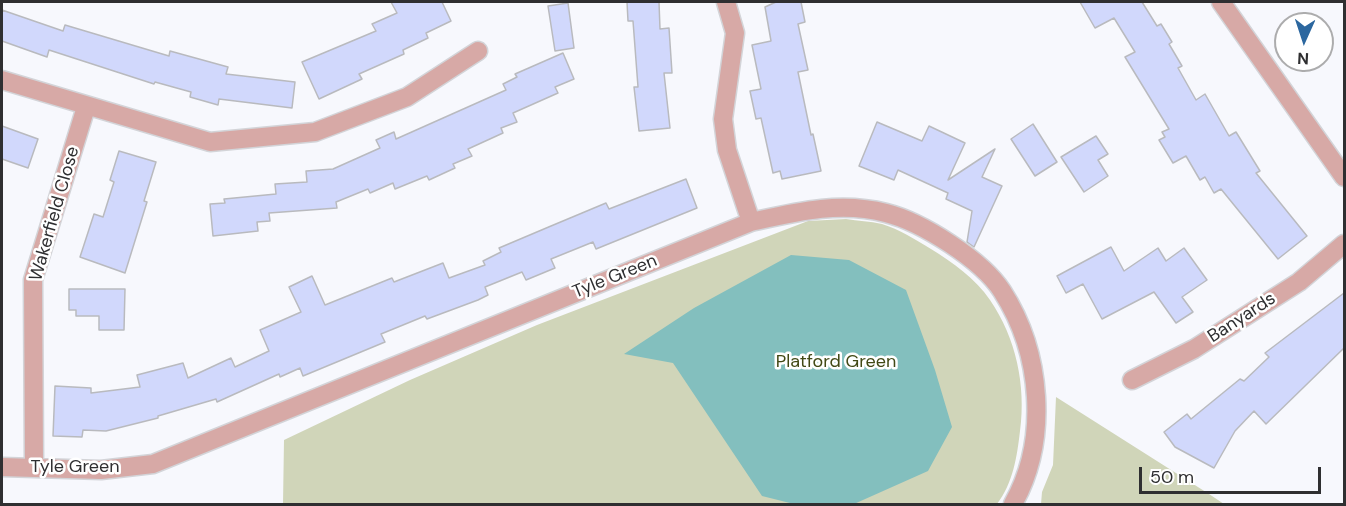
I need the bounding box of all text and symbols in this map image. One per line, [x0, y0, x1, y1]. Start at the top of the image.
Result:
north arrow [1274, 12, 1334, 72]
text: N [1297, 48, 1310, 69]
street label: Wakerfield Close [25, 144, 85, 284]
street label: Tyle Green [570, 250, 660, 304]
street label: Banyards [1204, 288, 1280, 348]
park label: Platford Green [776, 351, 896, 373]
scale bar [1142, 455, 1324, 493]
street label: Tyle Green [31, 456, 119, 478]
text: 50 m [1150, 465, 1194, 489]

